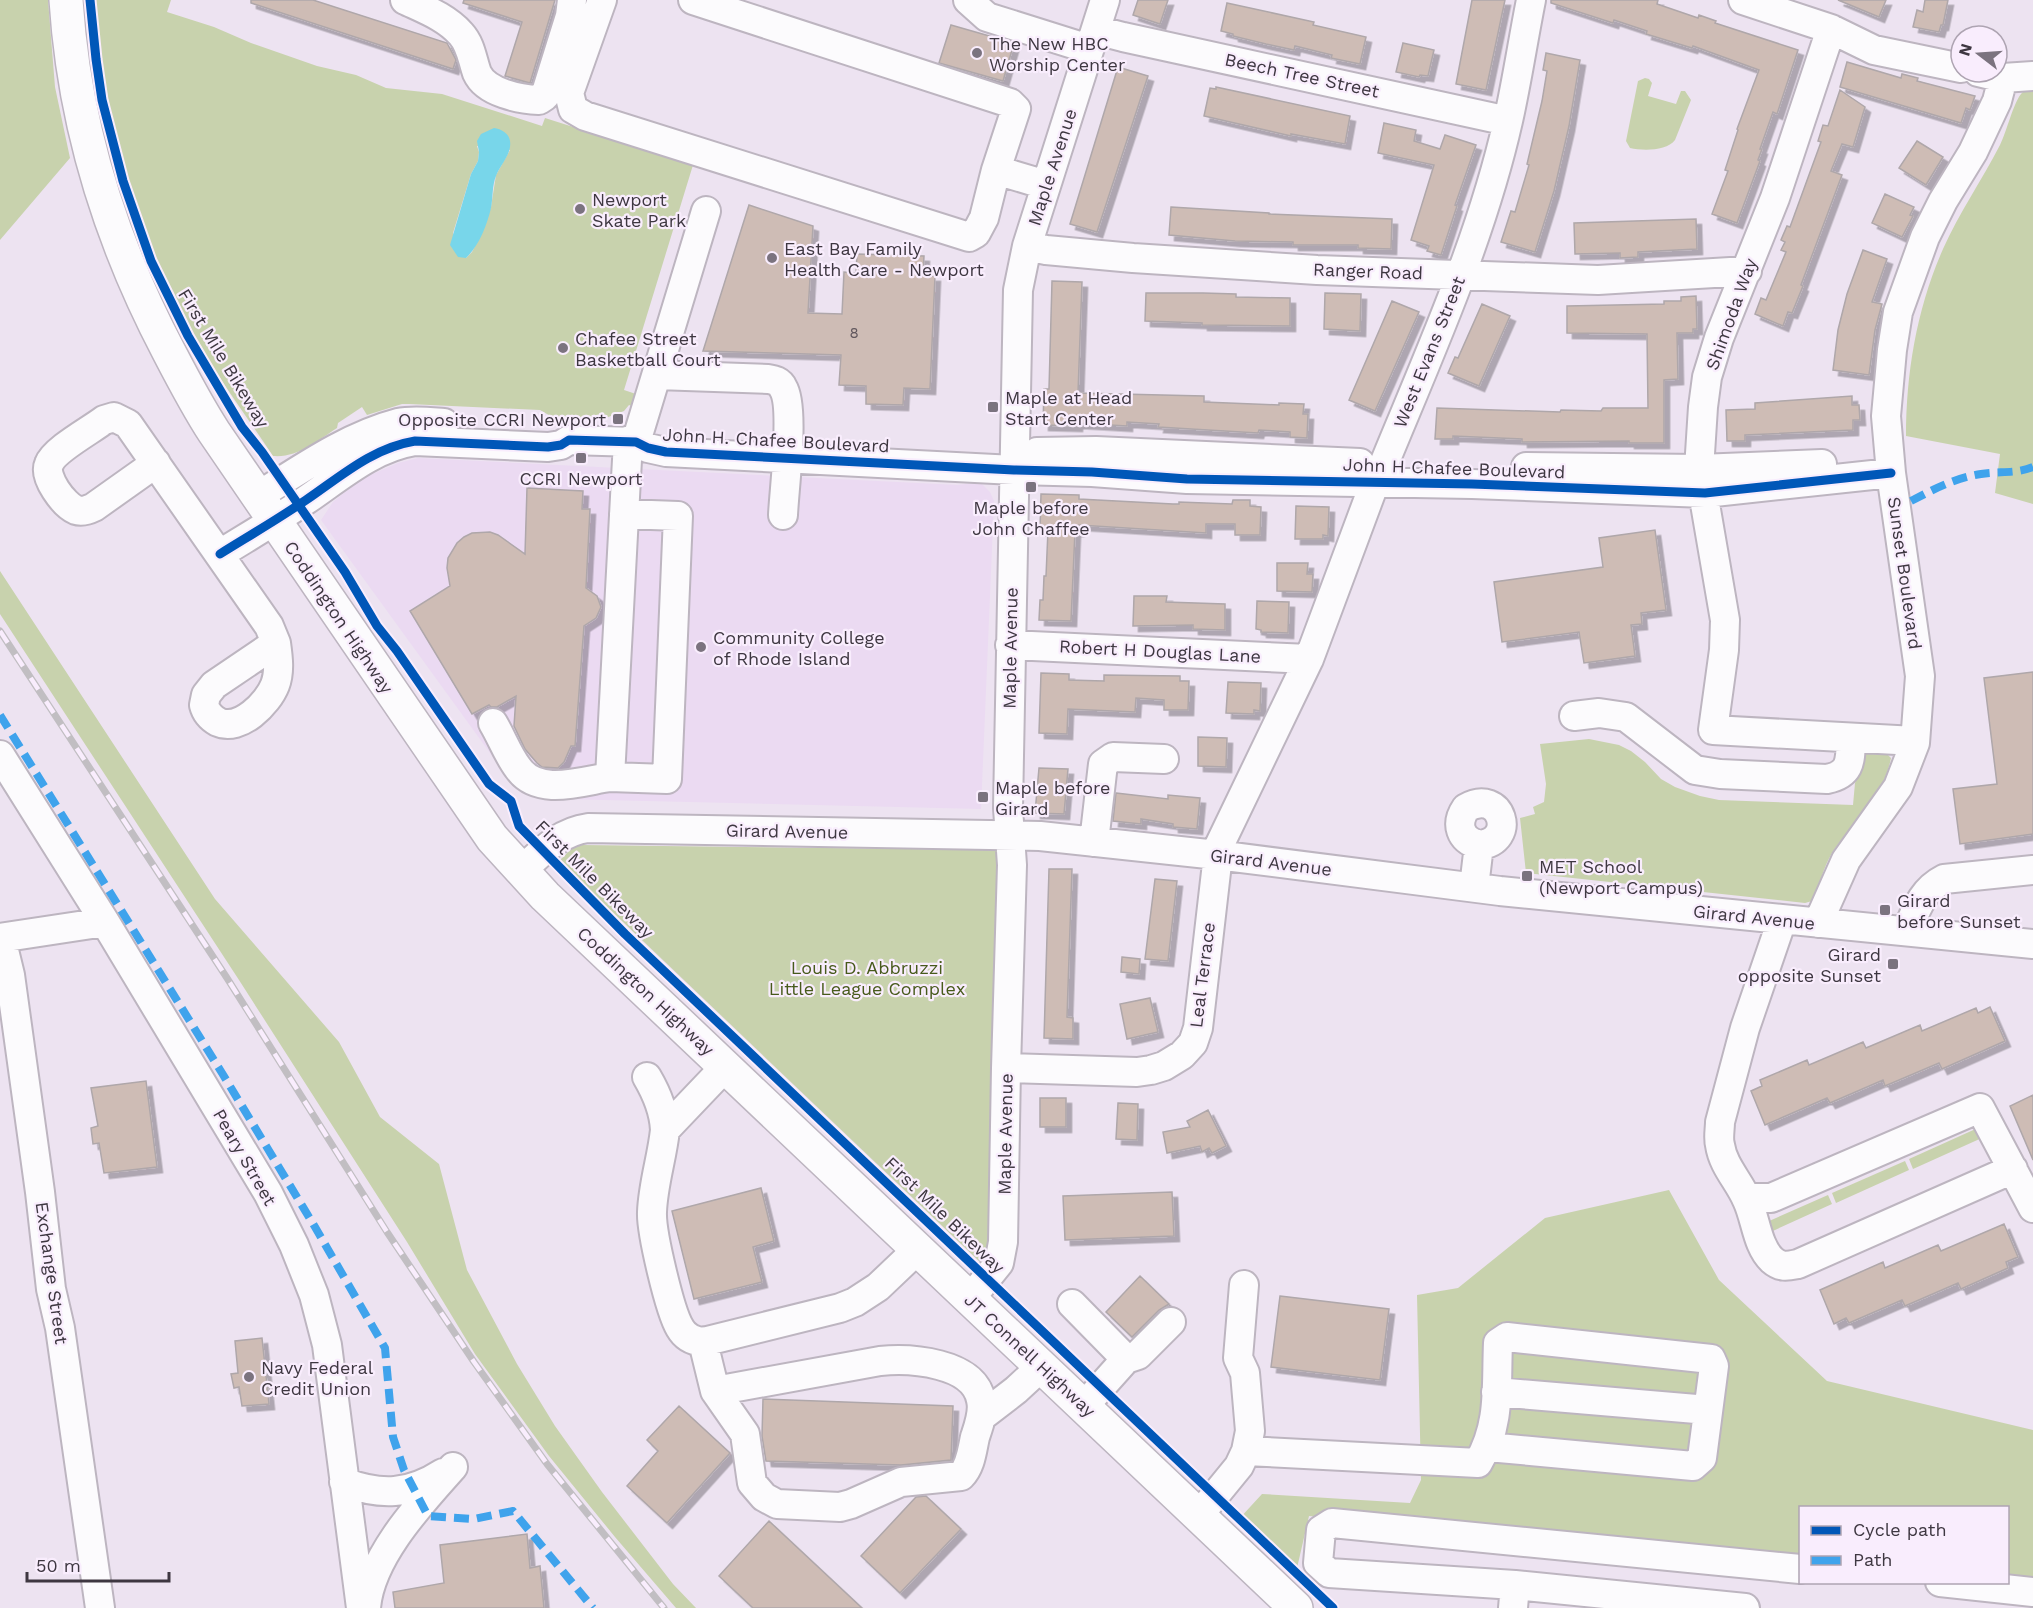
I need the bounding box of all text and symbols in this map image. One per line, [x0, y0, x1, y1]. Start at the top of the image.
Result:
north arrow [1949, 24, 2009, 84]
place label: The New HBC Worship Center [989, 33, 1125, 75]
text: N [1954, 41, 1976, 58]
marker: The New HBC Worship Center [970, 46, 984, 60]
street label: Beech Tree Street [1223, 48, 1381, 102]
street label: Maple Avenue [1023, 106, 1081, 228]
place label: Newport Skate Park [592, 189, 686, 231]
marker: Newport Skate Park [573, 202, 587, 216]
place label: East Bay Family Health Care - Newport [784, 238, 984, 280]
marker: East Bay Family Health Care - Newport [765, 251, 779, 265]
street label: Shimoda Way [1701, 254, 1761, 373]
street label: Ranger Road [1313, 259, 1423, 283]
street label: West Evans Street [1389, 273, 1469, 431]
street label: First Mile Bikeway [174, 285, 274, 432]
house number: 8 [849, 324, 859, 342]
place label: Chafee Street Basketball Court [575, 328, 721, 370]
marker: Chafee Street Basketball Court [556, 341, 570, 355]
place label: Maple at Head Start Center [1005, 387, 1132, 429]
marker: Maple at Head Start Center [986, 400, 1000, 414]
place label: Opposite CCRI Newport [398, 409, 606, 430]
marker: Opposite CCRI Newport [611, 412, 625, 426]
street label: John H. Chafee Boulevard [662, 424, 890, 456]
marker: CCRI Newport [574, 451, 588, 465]
street label: John H Chafee Boulevard [1342, 454, 1566, 482]
place label: CCRI Newport [520, 468, 643, 489]
marker: Maple before John Chaffee [1024, 480, 1038, 494]
street label: Sunset Boulevard [1884, 495, 1926, 651]
place label: Maple before John Chaffee [972, 497, 1090, 539]
street label: Coddington Highway [280, 537, 398, 698]
street label: Maple Avenue [998, 587, 1022, 709]
place label: Community College of Rhode Island [713, 627, 885, 669]
street label: Robert H Douglas Lane [1058, 635, 1262, 667]
marker: Community College of Rhode Island [694, 640, 708, 654]
place label: Maple before Girard [995, 777, 1110, 819]
marker: Maple before Girard [976, 790, 990, 804]
street label: First Mile Bikeway [532, 816, 659, 943]
street label: Girard Avenue [726, 819, 848, 843]
street label: Girard Avenue [1209, 844, 1333, 880]
place label: MET School (Newport Campus) [1539, 856, 1703, 898]
marker: MET School (Newport Campus) [1520, 869, 1534, 883]
place label: Girard before Sunset [1897, 890, 2021, 932]
street label: Girard Avenue [1692, 900, 1816, 934]
marker: Girard before Sunset [1878, 903, 1892, 917]
street label: Leal Terrace [1185, 921, 1219, 1029]
street label: Coddington Highway [573, 922, 719, 1060]
place label: Girard opposite Sunset [1738, 944, 1881, 986]
park label: Louis D. Abbruzzi Little League Complex [769, 957, 965, 999]
marker: Girard opposite Sunset [1886, 957, 1900, 971]
street label: Maple Avenue [993, 1073, 1017, 1195]
street label: Peary Street [209, 1105, 281, 1209]
street label: First Mile Bikeway [881, 1152, 1010, 1278]
street label: Exchange Street [32, 1200, 72, 1346]
street label: JT Connell Highway [960, 1289, 1100, 1422]
place label: Navy Federal Credit Union [261, 1357, 374, 1399]
marker: Navy Federal Credit Union [242, 1370, 256, 1384]
legend [1799, 1506, 2009, 1584]
text: Cycle path [1853, 1519, 1947, 1540]
scale bar [27, 1545, 170, 1583]
text: Path [1853, 1549, 1893, 1570]
text: 50 m [36, 1555, 81, 1576]

